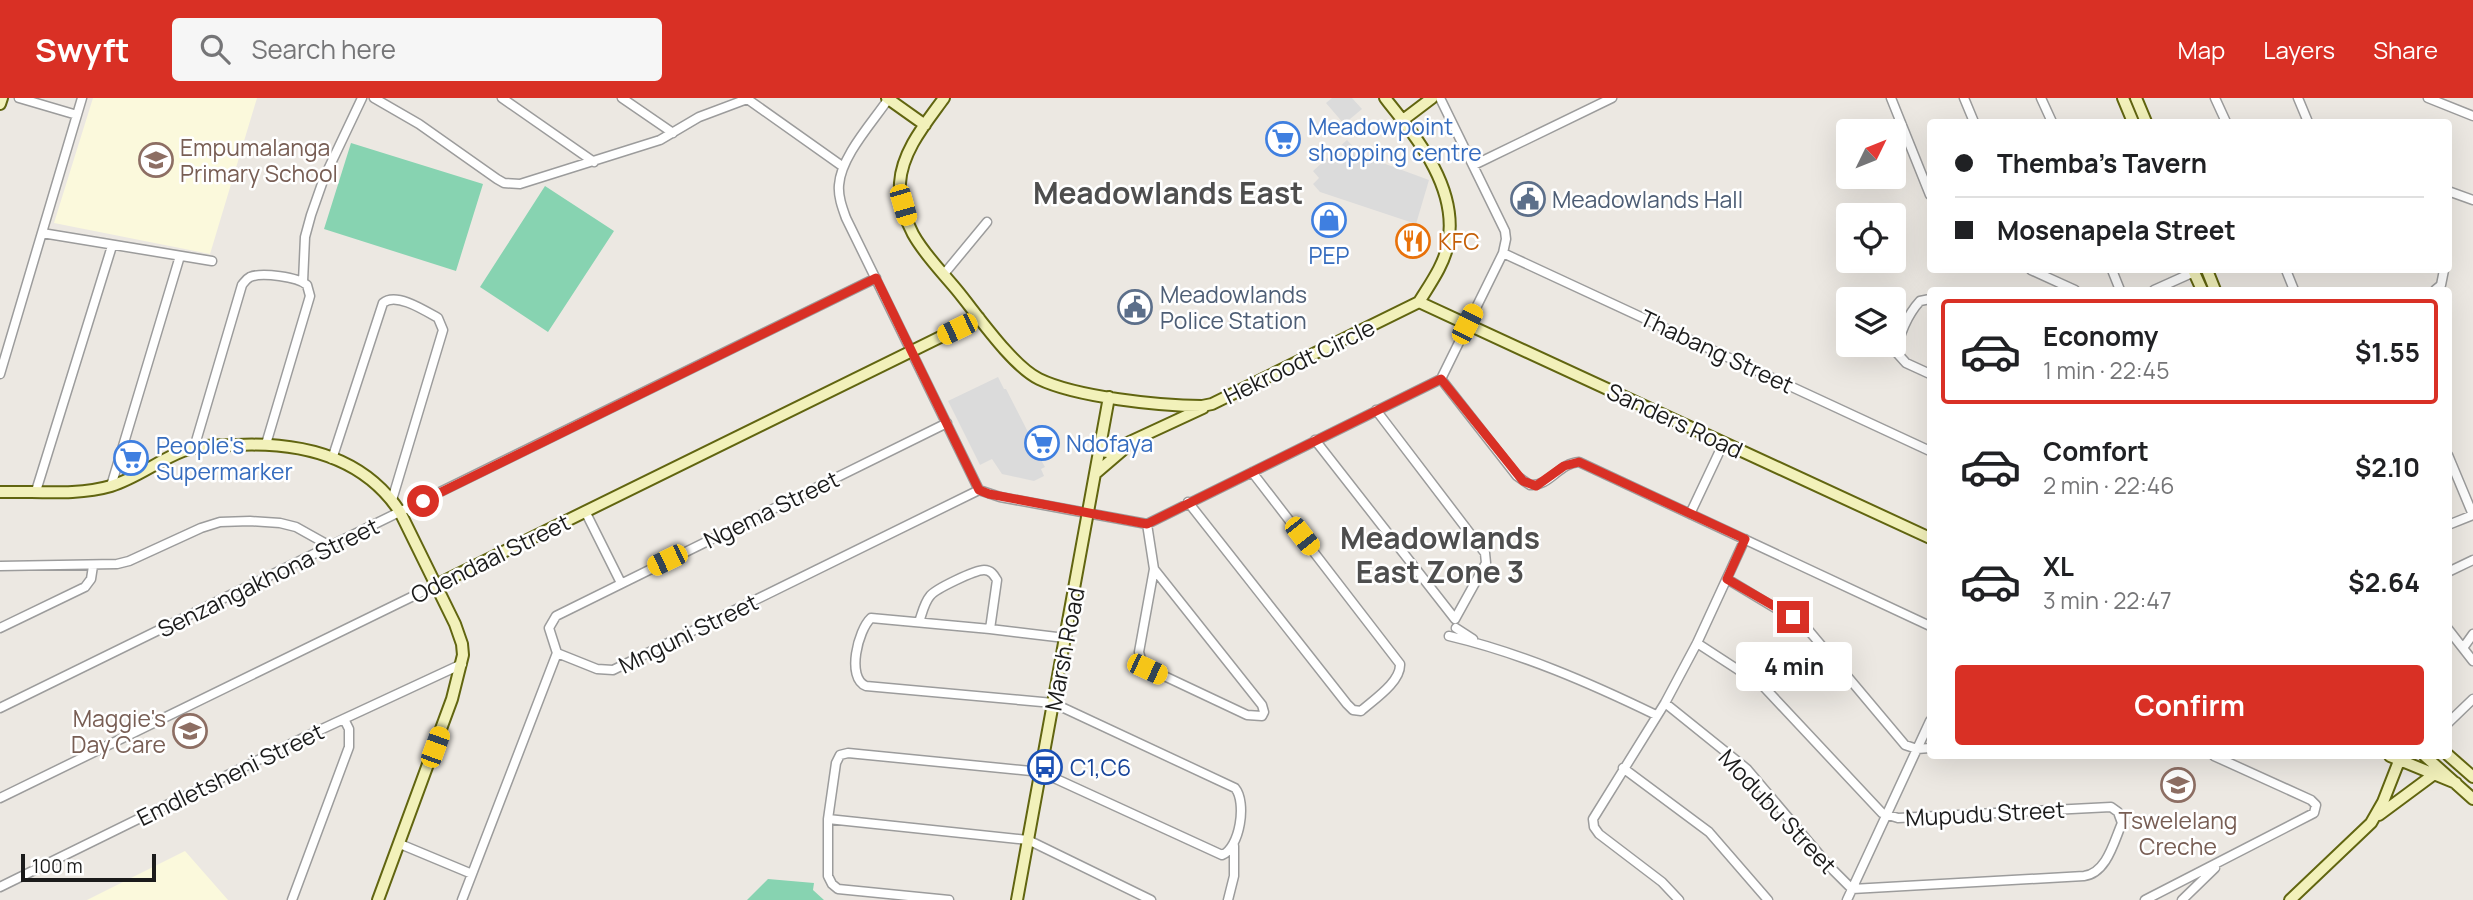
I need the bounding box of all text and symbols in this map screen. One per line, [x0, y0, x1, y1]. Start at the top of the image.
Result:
search box [172, 18, 662, 81]
text: Swyft [35, 27, 130, 72]
icon: search [196, 30, 234, 68]
text: Search here [252, 31, 396, 67]
text: Map [2178, 33, 2225, 66]
text: Layers [2263, 33, 2335, 66]
text: Share [2373, 33, 2438, 66]
place label: Meadowpoint shopping centre [1308, 110, 1482, 168]
north arrow [1836, 119, 1906, 189]
map controls [1836, 119, 1906, 357]
supermarket icon: Meadowpoint shopping centre [1264, 120, 1302, 158]
place label: Empumalanga Primary School [180, 131, 338, 189]
school or university icon: Empumalanga Primary School [137, 141, 175, 179]
text: Themba's Tavern [1997, 145, 2207, 181]
district label: Meadowlands East [1033, 172, 1303, 213]
public building icon: Meadowlands Hall [1509, 180, 1547, 218]
car [888, 182, 919, 228]
place label: Meadowlands Hall [1552, 183, 1743, 215]
shop icon: PEP [1310, 201, 1348, 239]
button: locate [1836, 203, 1906, 273]
text: Mosenapela Street [1997, 212, 2236, 248]
restaurant icon: KFC [1394, 222, 1432, 260]
place label: KFC [1438, 225, 1480, 257]
place label: PEP [1309, 239, 1350, 271]
place label: Meadowlands Police Station [1160, 278, 1307, 336]
button: layers [1836, 287, 1906, 357]
public building icon: Meadowlands Police Station [1116, 288, 1154, 326]
car [1449, 301, 1486, 347]
street label: Thabang Street [1635, 301, 1799, 401]
car [934, 310, 981, 348]
street label: Hekroodt Circle [1218, 311, 1380, 411]
text: Economy [2043, 318, 2158, 354]
icon: car [1959, 320, 2022, 383]
text: $1.55 [2355, 334, 2420, 370]
text: 1 min · 22:45 [2043, 354, 2169, 386]
street label: Sanders Road [1602, 375, 1748, 465]
supermarket icon: Ndofaya [1023, 424, 1061, 462]
place label: Ndofaya [1066, 427, 1153, 459]
place label: People's Supermarker [156, 429, 293, 487]
text: Comfort [2043, 433, 2149, 469]
icon: car [1959, 435, 2022, 498]
supermarket icon: People's Supermarker [112, 439, 150, 477]
text: $2.10 [2355, 449, 2420, 485]
street label: Ngema Street [698, 462, 844, 556]
text: 2 min · 22:46 [2043, 469, 2175, 501]
route start [407, 485, 439, 517]
street label: Odendaal Street [405, 506, 575, 610]
street label: Senzangakhona Street [152, 509, 384, 645]
car [1281, 513, 1324, 559]
district label: Meadowlands East Zone 3 [1340, 517, 1540, 592]
car [644, 541, 691, 579]
text: XL [2043, 548, 2074, 584]
icon: car [1959, 550, 2022, 613]
text: $2.64 [2348, 564, 2420, 600]
text: 3 min · 22:47 [2043, 584, 2171, 616]
street label: Mnguni Street [613, 585, 763, 681]
street label: Marsh Road [1036, 585, 1092, 713]
route end [1777, 601, 1809, 633]
callout: 4 min [1735, 642, 1851, 690]
text: 4 min [1764, 650, 1824, 682]
car [1124, 651, 1171, 687]
button: Confirm [1955, 665, 2424, 745]
place label: Maggie's Day Care [71, 702, 166, 760]
school or university icon: Maggie's Day Care [171, 712, 209, 750]
street label: Emdletsheni Street [131, 715, 329, 833]
car [418, 724, 453, 770]
street label: Modubu Street [1712, 742, 1844, 880]
bus stop icon: C1,C6 [1026, 748, 1064, 786]
place label: C1,C6 [1070, 751, 1131, 783]
school or university icon: Tswelelang Creche [2159, 766, 2197, 804]
street label: Mupudu Street [1904, 793, 2066, 833]
place label: Tswelelang Creche [2119, 804, 2237, 862]
scale bar [21, 851, 156, 883]
text: 100 m [32, 853, 83, 879]

